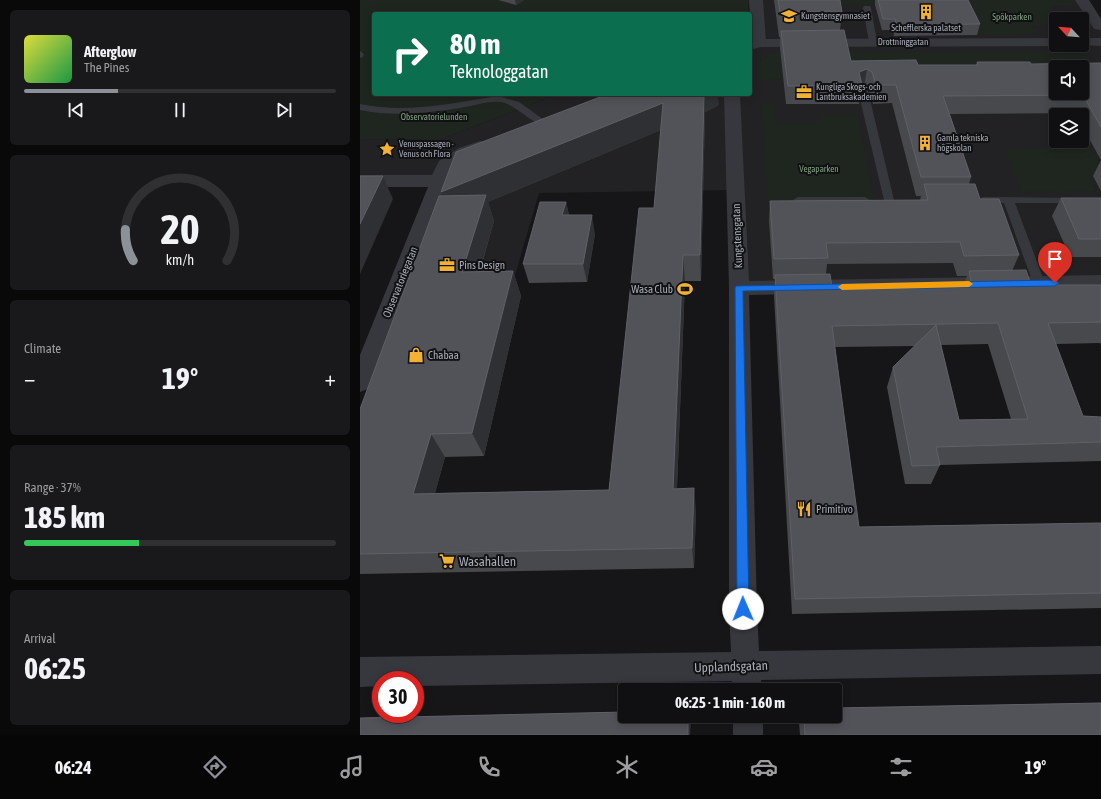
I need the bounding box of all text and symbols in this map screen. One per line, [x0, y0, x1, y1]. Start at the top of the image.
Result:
building icon: Schefflerska palatset [917, 3, 935, 21]
school or university icon: Kungstensgymnasiet [780, 7, 798, 25]
place label: Kungstensgymnasiet [801, 11, 870, 21]
park label: Spökparken [992, 12, 1032, 22]
north arrow [1049, 12, 1089, 52]
map controls [1049, 12, 1089, 148]
place label: Schefflerska palatset [891, 23, 961, 33]
icon: right [384, 28, 436, 80]
text: 80 m [450, 28, 500, 60]
street label: Drottninggatan [878, 37, 928, 47]
text: Afterglow [84, 43, 137, 60]
text: The Pines [84, 60, 129, 75]
button: sound [1049, 60, 1089, 100]
text: Teknologgatan [450, 61, 549, 82]
place label: Kungliga Skogs- och Lantbruksakademien [816, 82, 887, 102]
office icon: Kungliga Skogs- och Lantbruksakademien [795, 83, 813, 101]
icon: previous [65, 99, 87, 121]
icon: pause [169, 99, 191, 121]
icon: next [273, 99, 295, 121]
button: layers [1049, 108, 1089, 148]
park label: Observatorielunden [401, 112, 467, 122]
place label: Gamla tekniska högskolan [937, 133, 989, 153]
building icon: Gamla tekniska högskolan [916, 134, 934, 152]
place label: Venuspassagen - Venus och Flora [399, 139, 454, 159]
place icon: Venuspassagen - Venus och Flora [378, 140, 396, 158]
park label: Vegaparken [799, 164, 839, 174]
street label: Kungstensgatan [730, 203, 744, 269]
text: 20 [160, 204, 200, 252]
pin [1038, 242, 1072, 283]
street label: Observatoriegatan [380, 245, 420, 319]
icon: arrive [1044, 248, 1066, 270]
text: km/h [166, 251, 194, 267]
office icon: Pins Design [438, 256, 456, 274]
place label: Pins Design [459, 259, 505, 271]
sports icon: Wasa Club [676, 280, 694, 298]
place label: Wasa Club [631, 283, 673, 295]
text: Climate [24, 341, 61, 356]
shop icon: Chabaa [407, 346, 425, 364]
place label: Chabaa [428, 349, 459, 361]
text: 19° [162, 361, 198, 395]
text: − [24, 365, 35, 391]
text: + [325, 365, 336, 391]
text: Range · 37% [24, 480, 81, 495]
text: 185 km [24, 500, 105, 534]
restaurant icon: Primitivo [795, 500, 813, 518]
place label: Primitivo [816, 503, 853, 515]
supermarket icon: Wasahallen [438, 552, 456, 570]
place label: Wasahallen [459, 554, 516, 569]
position arrow [722, 588, 764, 630]
text: Arrival [24, 631, 56, 646]
text: 06:25 [24, 651, 86, 685]
street label: Upplandsgatan [694, 658, 768, 675]
speed limit sign: 30 [372, 671, 424, 723]
text: 06:25 · 1 min · 160 m [675, 694, 785, 711]
icon: directions [201, 753, 229, 781]
icon: music [338, 753, 366, 781]
icon: phone [475, 753, 503, 781]
icon: climate [613, 753, 641, 781]
icon: car [750, 753, 778, 781]
icon: filters [887, 753, 915, 781]
text: 06:24 [55, 757, 92, 778]
text: 19° [1024, 757, 1046, 778]

